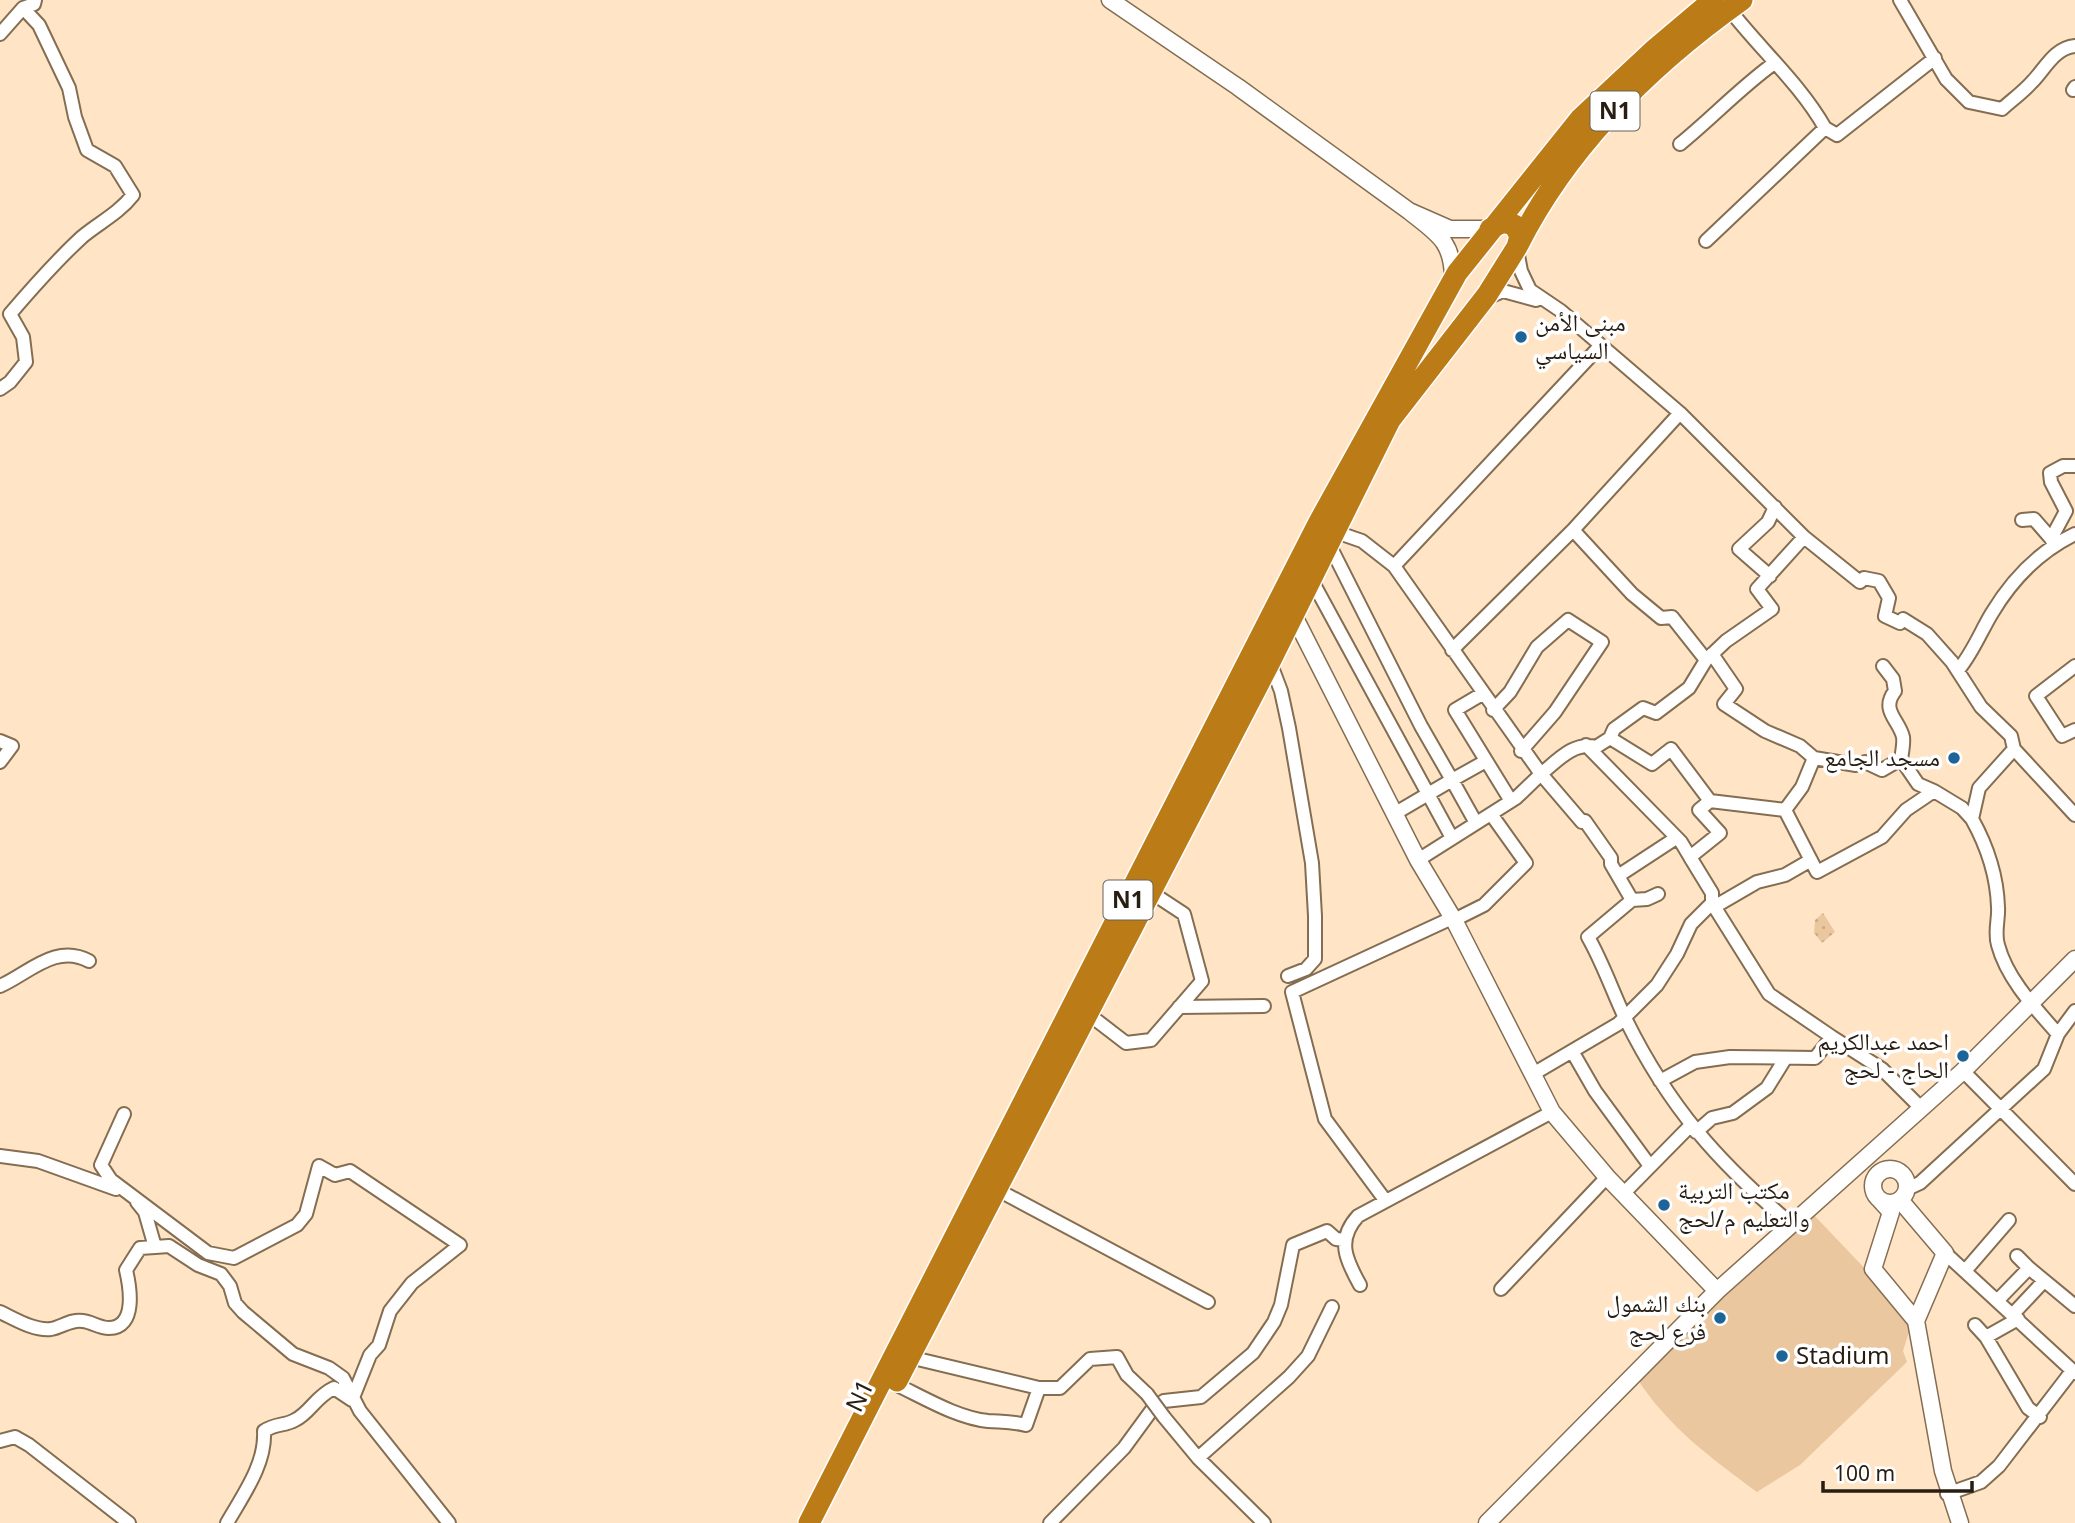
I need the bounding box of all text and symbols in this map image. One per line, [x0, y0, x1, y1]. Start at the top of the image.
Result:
road number: N1 [1590, 92, 1640, 130]
place label: مبنى الأمن السياسي [1535, 305, 1626, 370]
marker: مبنى الأمن السياسي [1513, 329, 1529, 345]
place label: مسجد الجامع [1824, 740, 1940, 773]
marker: مسجد الجامع [1946, 750, 1962, 766]
road number: N1 [1104, 880, 1152, 920]
place label: احمد عبدالكريم الحاج - لحج [1818, 1024, 1949, 1085]
marker: احمد عبدالكريم الحاج - لحج [1955, 1048, 1971, 1064]
place label: مكتب التربية والتعليم م/لحج [1678, 1173, 1810, 1235]
marker: مكتب التربية والتعليم م/لحج [1656, 1197, 1672, 1213]
place label: بنك الشمول فرع لحج [1606, 1286, 1706, 1347]
marker: بنك الشمول فرع لحج [1712, 1310, 1728, 1326]
place label: Stadium [1796, 1338, 1890, 1371]
marker: Stadium [1774, 1348, 1790, 1364]
street label: N1 [837, 1374, 880, 1417]
scale bar [1823, 1450, 1972, 1494]
text: 100 m [1834, 1459, 1895, 1487]

